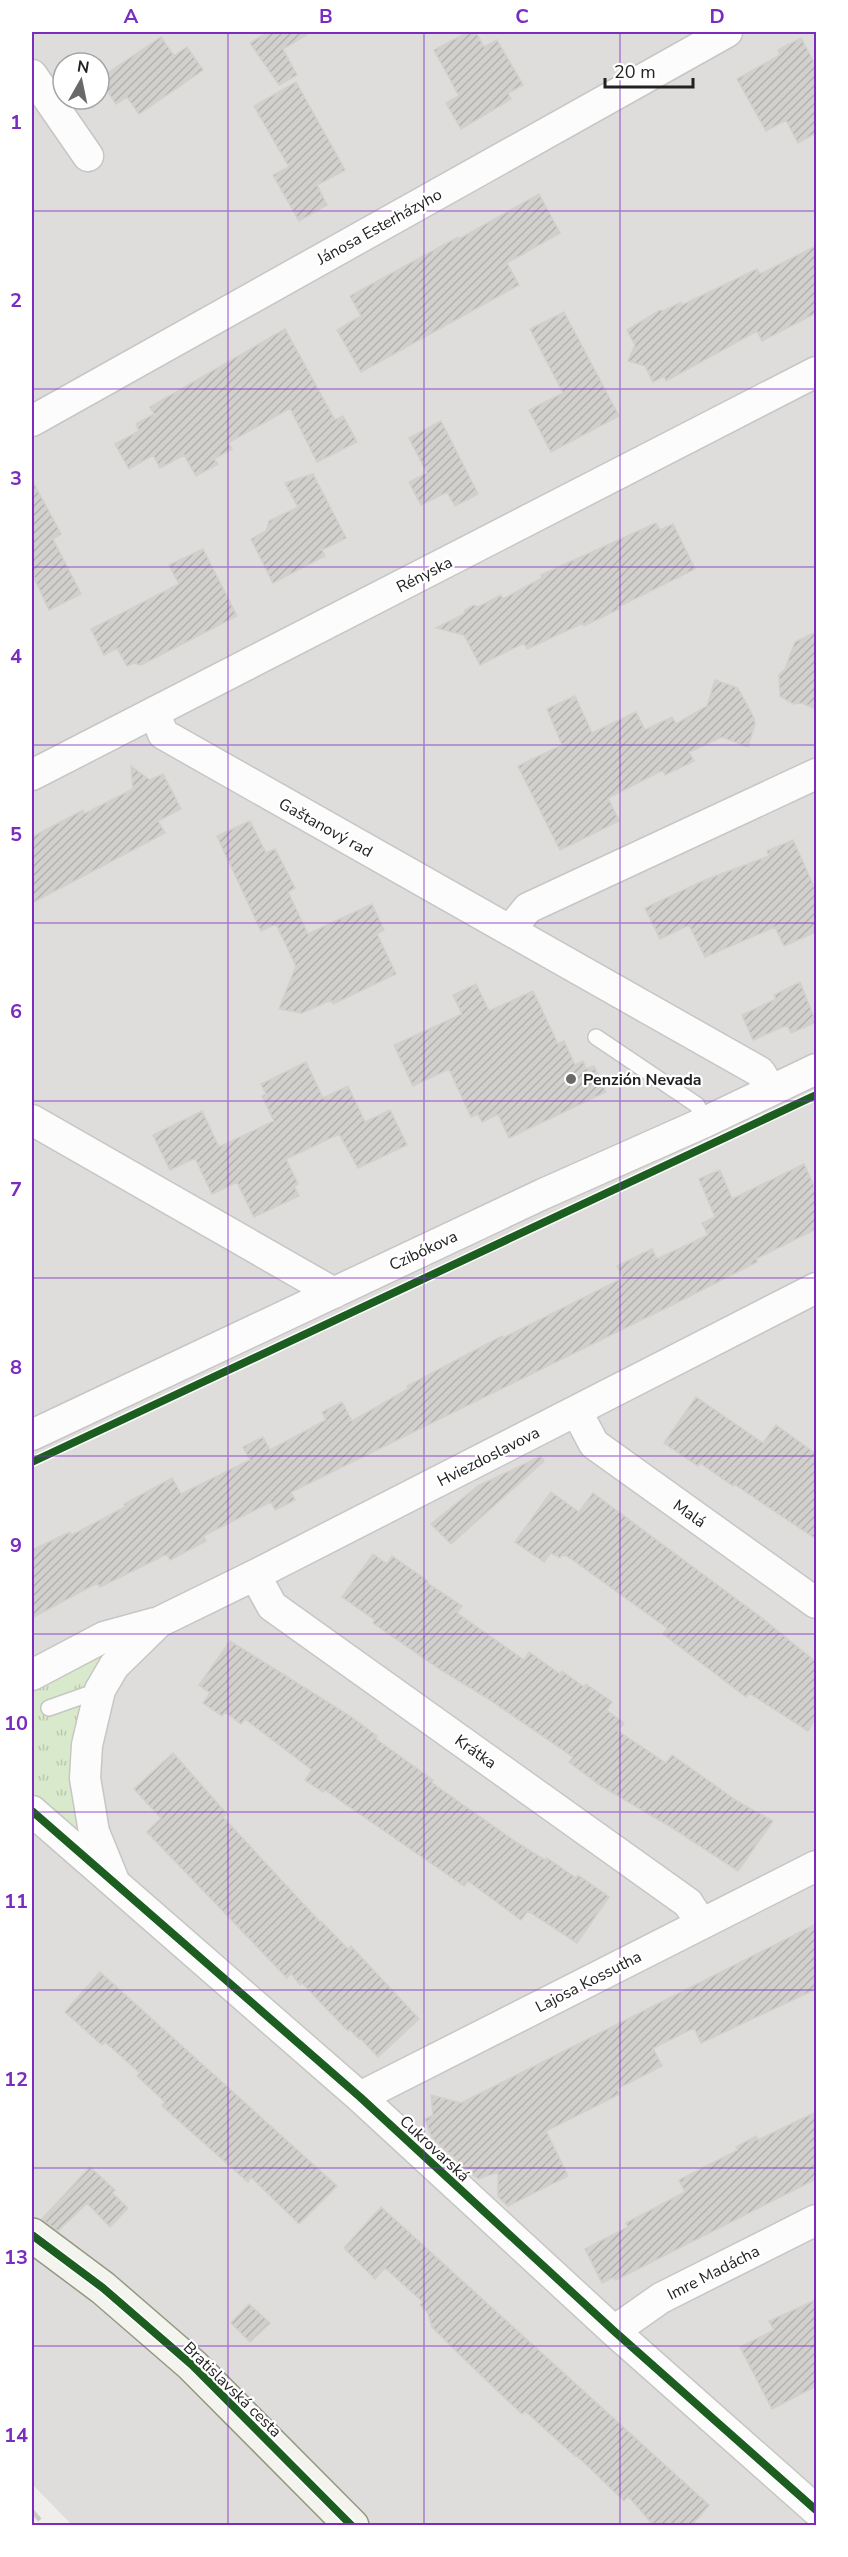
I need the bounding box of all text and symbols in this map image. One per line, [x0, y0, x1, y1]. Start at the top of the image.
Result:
text: A [124, 3, 139, 30]
text: B [319, 3, 333, 30]
text: C [515, 3, 529, 30]
text: D [709, 3, 725, 30]
north arrow [51, 51, 111, 111]
scale bar [605, 51, 694, 89]
text: N [76, 55, 91, 79]
text: 20 m [614, 60, 656, 84]
text: 1 [10, 109, 22, 136]
street label: Jánosa Esterházyho [312, 183, 446, 271]
text: 2 [10, 287, 22, 314]
text: 3 [10, 465, 22, 492]
street label: Rényska [393, 551, 456, 598]
text: 4 [10, 643, 22, 670]
street label: Gaštanový rad [275, 793, 376, 863]
text: 5 [10, 821, 22, 848]
text: 6 [10, 998, 22, 1025]
place label: Penzión Nevada [583, 1069, 702, 1091]
marker: Penzión Nevada [564, 1072, 578, 1086]
text: 7 [10, 1176, 22, 1203]
street label: Czibókova [386, 1226, 461, 1276]
text: 8 [10, 1354, 22, 1381]
street label: Hviezdoslavova [433, 1422, 544, 1492]
street label: Malá [669, 1495, 710, 1533]
text: 9 [10, 1532, 22, 1559]
text: 10 [4, 1710, 28, 1737]
street label: Krátka [450, 1730, 501, 1774]
text: 11 [4, 1888, 28, 1915]
street label: Lajosa Kossutha [532, 1946, 645, 2018]
text: 12 [4, 2066, 28, 2093]
street label: Cukrovarská [395, 2111, 474, 2187]
street label: Imre Madácha [663, 2240, 763, 2306]
text: 13 [4, 2244, 28, 2271]
street label: Bratislavská cesta [178, 2337, 286, 2442]
text: 14 [4, 2422, 28, 2449]

